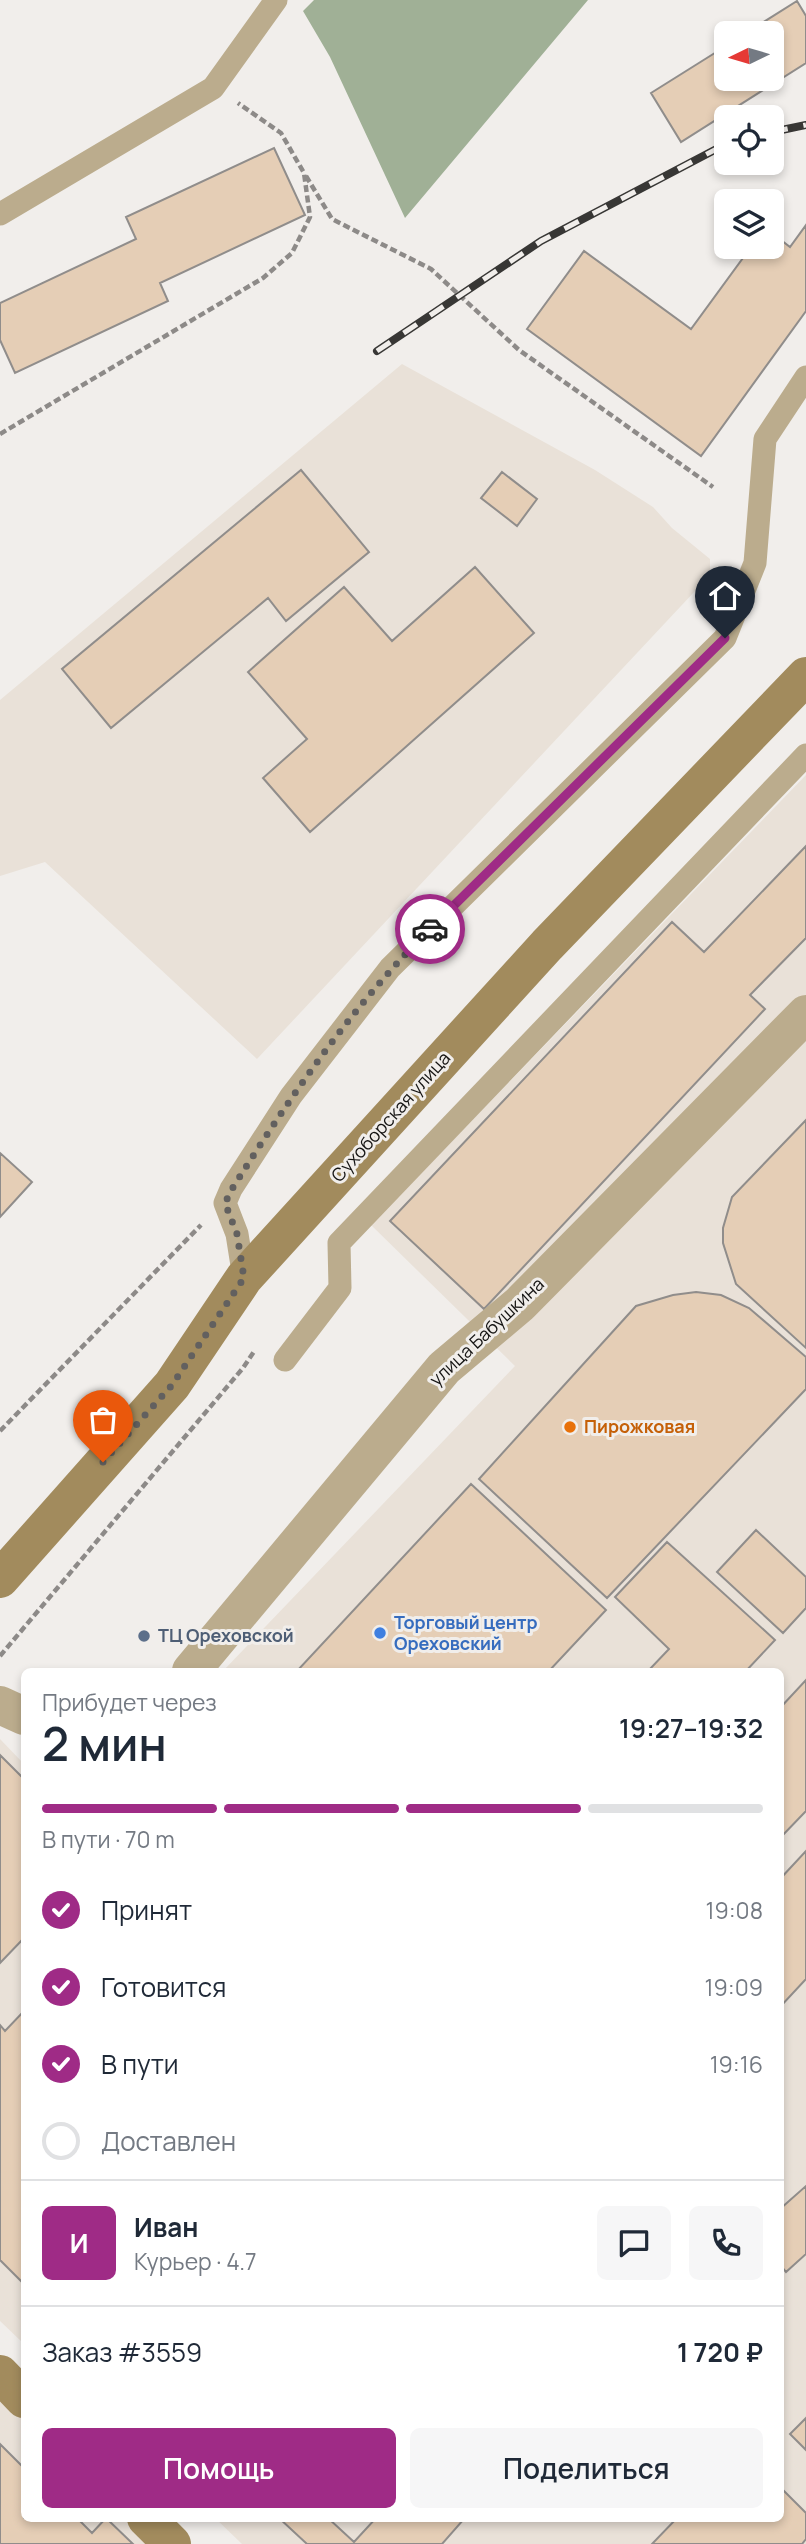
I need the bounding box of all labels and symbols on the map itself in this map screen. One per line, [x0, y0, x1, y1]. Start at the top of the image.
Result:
north arrow [714, 21, 784, 91]
pin [695, 566, 755, 638]
courier [395, 894, 465, 964]
street label: Сухоборская улица [325, 1046, 455, 1187]
street label: улица Бабушкина [424, 1272, 549, 1391]
pin [73, 1390, 133, 1462]
place label: Пирожковая [584, 1414, 695, 1438]
marker: Пирожковая [562, 1419, 578, 1435]
place label: Торговый центр Ореховский [394, 1610, 538, 1655]
place label: ТЦ Ореховской [158, 1623, 294, 1647]
marker: Торговый центр Ореховский [372, 1625, 388, 1641]
marker: ТЦ Ореховской [136, 1628, 152, 1644]

